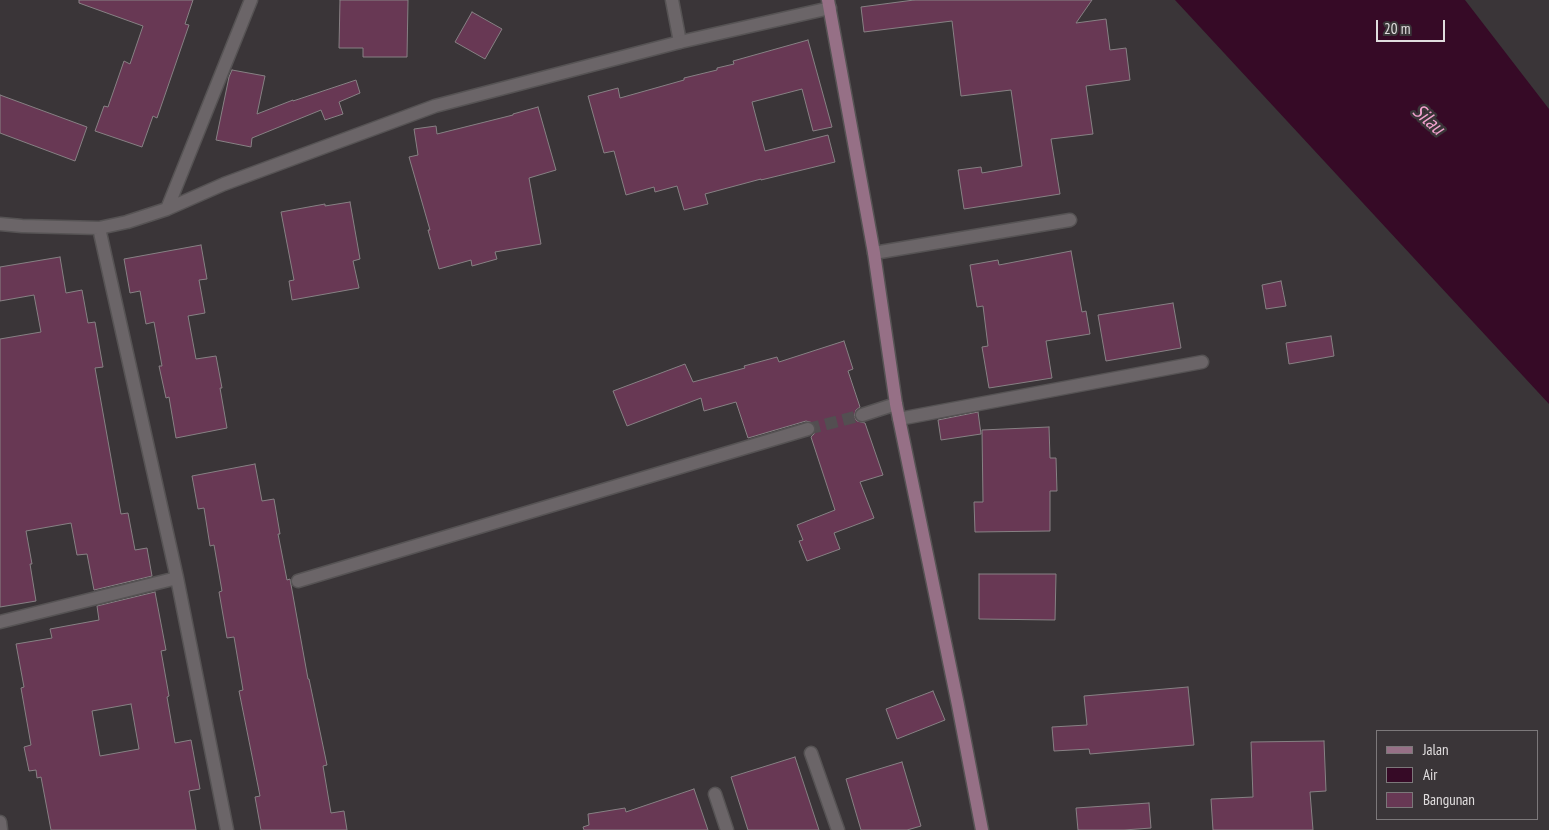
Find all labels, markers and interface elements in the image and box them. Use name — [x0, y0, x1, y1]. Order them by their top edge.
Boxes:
scale bar — [1379, 10, 1448, 42]
text: 20 m — [1384, 19, 1410, 38]
water label: Silau — [1407, 100, 1449, 140]
legend — [1376, 730, 1539, 820]
text: Jalan — [1423, 740, 1449, 759]
text: Air — [1423, 765, 1437, 784]
text: Bangunan — [1423, 790, 1475, 809]

